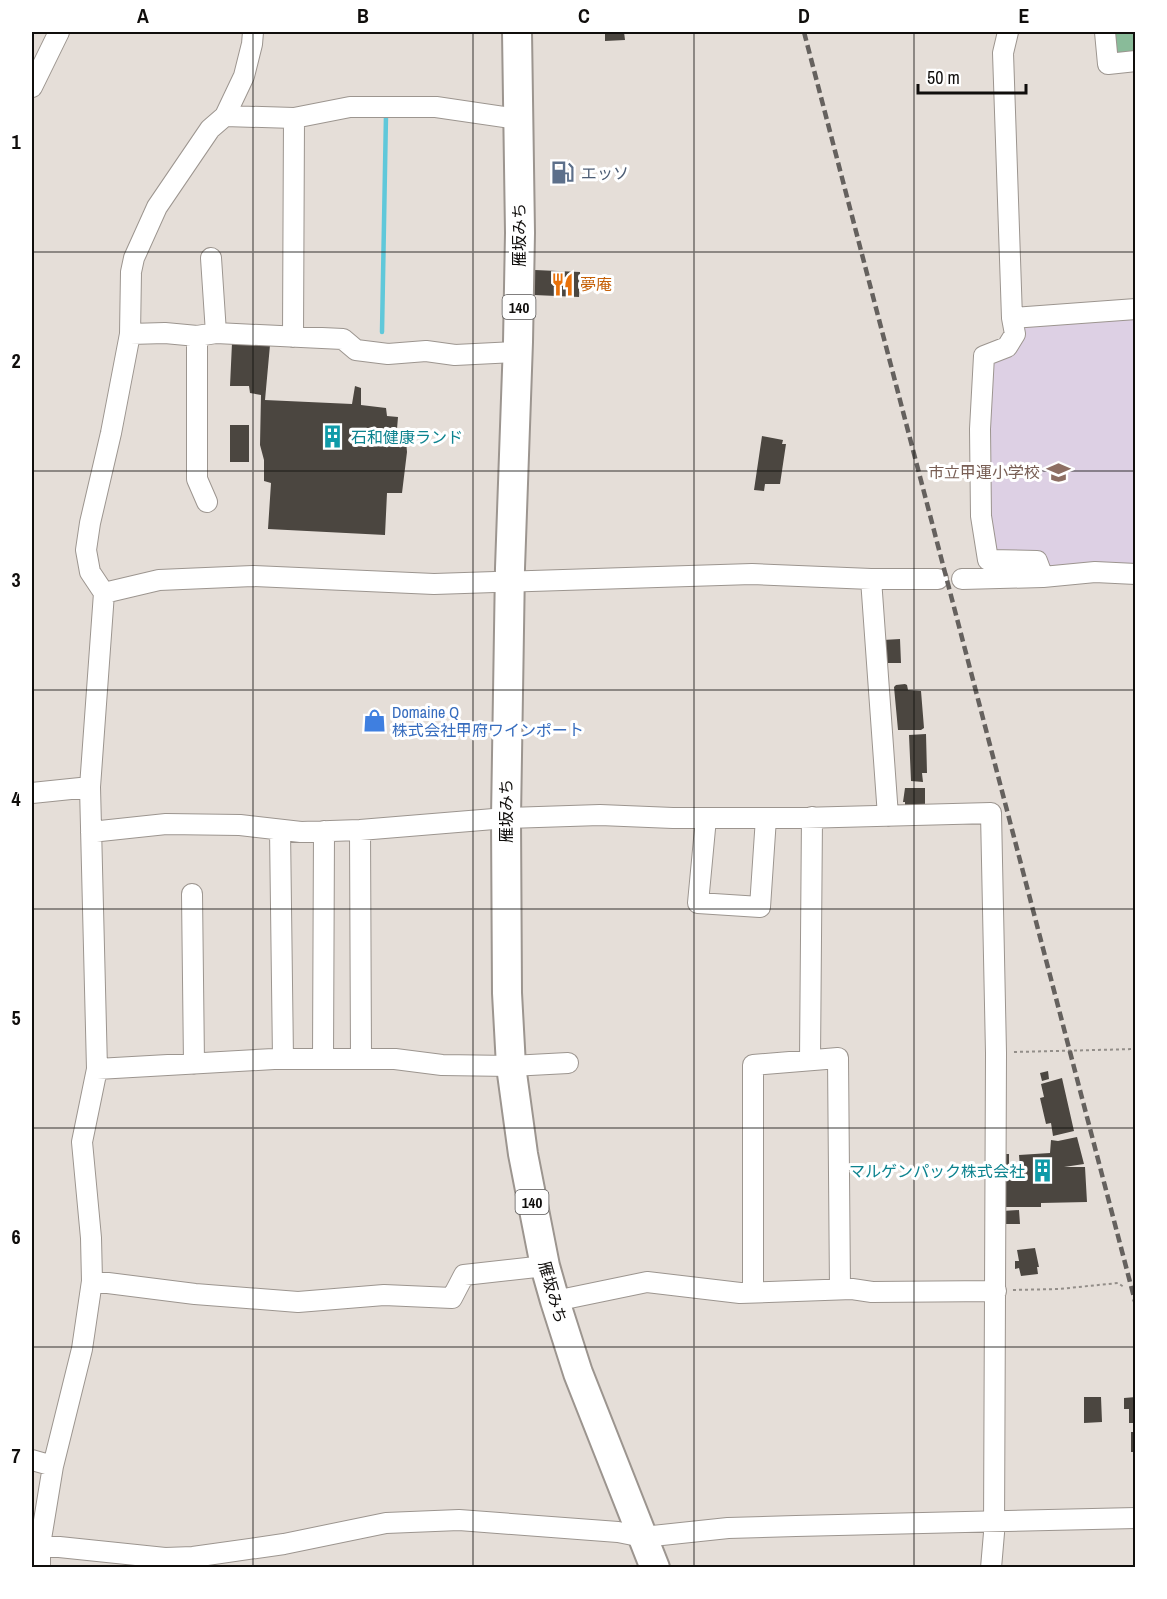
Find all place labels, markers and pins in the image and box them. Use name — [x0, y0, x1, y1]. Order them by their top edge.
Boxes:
fuel station icon: エッソ — [550, 160, 576, 186]
place label: エッソ — [581, 162, 629, 184]
restaurant icon: 夢庵 — [549, 271, 575, 297]
place label: 夢庵 — [580, 273, 612, 295]
building icon: 石和健康ランド — [320, 424, 346, 450]
place label: 石和健康ランド — [351, 426, 463, 448]
school or university icon: 市立甲運小学校 — [1045, 459, 1071, 485]
place label: 市立甲運小学校 — [928, 461, 1040, 483]
place label: Domaine Q 株式会社甲府ワインポート — [392, 701, 584, 741]
shop icon: Domaine Q 株式会社甲府ワインポート — [361, 708, 387, 734]
building icon: マルゲンパック株式会社 — [1030, 1158, 1056, 1184]
place label: マルゲンパック株式会社 — [849, 1160, 1025, 1182]

